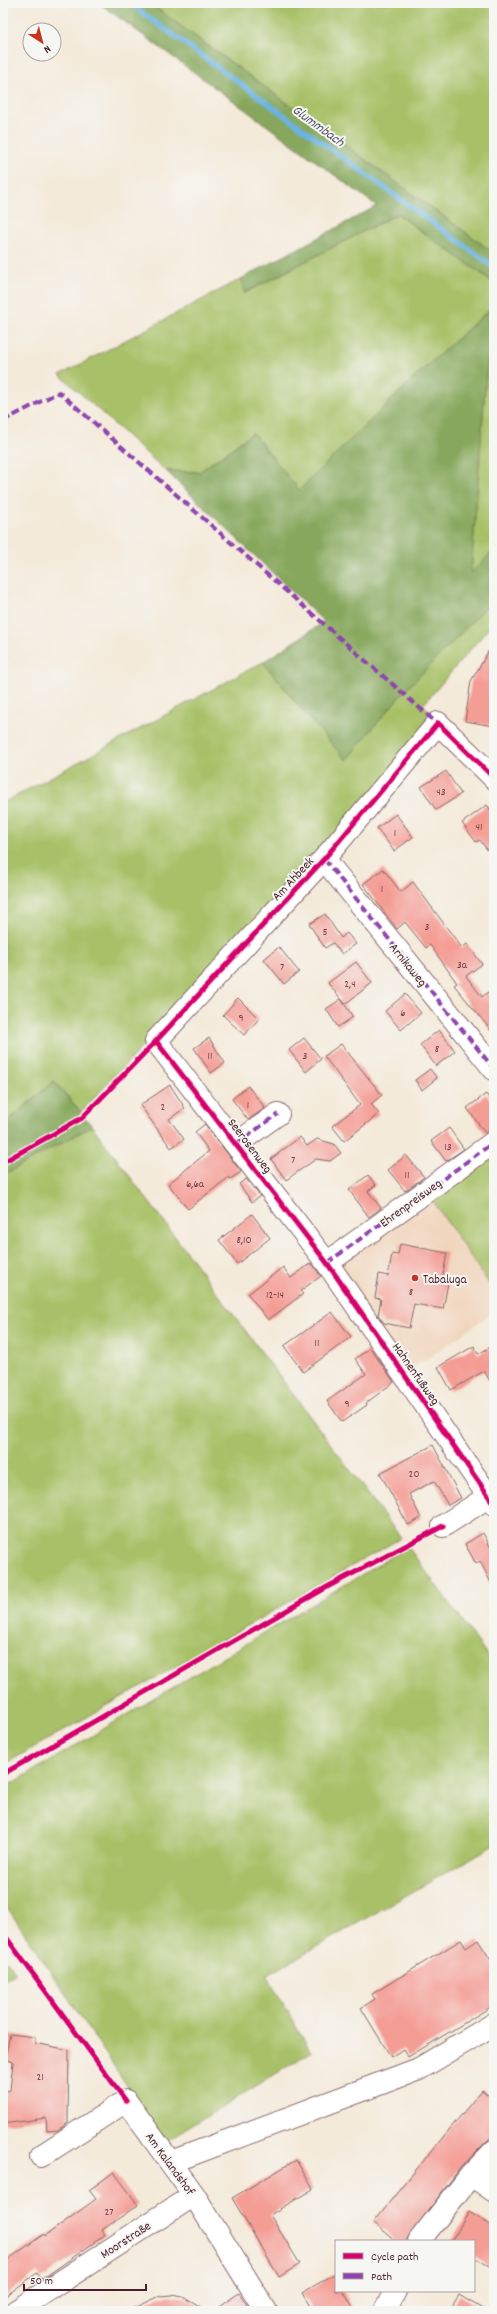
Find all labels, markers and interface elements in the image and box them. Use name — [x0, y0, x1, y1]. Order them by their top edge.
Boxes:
north arrow — [22, 22, 62, 62]
text: N — [39, 40, 54, 57]
water label: Glummbach — [288, 101, 349, 153]
house number: 43 — [436, 785, 446, 801]
house number: 41 — [476, 820, 482, 836]
house number: 1 — [394, 826, 396, 842]
street label: Am Ahbeek — [268, 853, 319, 906]
house number: 1 — [381, 882, 383, 898]
house number: 3 — [425, 920, 430, 936]
house number: 5 — [322, 925, 328, 941]
street label: Arnikaweg — [383, 940, 431, 992]
house number: 3a — [457, 958, 468, 974]
house number: 7 — [280, 960, 284, 976]
house number: 2,4 — [344, 977, 356, 993]
house number: 6 — [400, 1006, 406, 1022]
house number: 9 — [238, 1011, 244, 1027]
house number: 8 — [435, 1042, 439, 1058]
house number: 11 — [208, 1049, 212, 1065]
house number: 3 — [303, 1049, 308, 1065]
house number: 1 — [247, 1098, 249, 1114]
house number: 2 — [161, 1100, 166, 1116]
street label: Seerosenweg — [222, 1115, 276, 1178]
house number: 13 — [444, 1140, 452, 1156]
house number: 7 — [291, 1153, 295, 1169]
house number: 11 — [405, 1168, 409, 1184]
street label: Ehrenpreisweg — [377, 1175, 447, 1233]
house number: 6,6a — [186, 1177, 205, 1193]
house number: 8,10 — [237, 1233, 251, 1249]
place label: Tabaluga — [423, 1271, 467, 1290]
marker: Tabaluga — [410, 1273, 420, 1283]
house number: 8 — [409, 1285, 413, 1301]
house number: 12-14 — [266, 1288, 284, 1304]
house number: 11 — [315, 1336, 319, 1352]
street label: Hahnenfußweg — [386, 1339, 444, 1410]
house number: 9 — [344, 1397, 350, 1413]
house number: 20 — [409, 1467, 419, 1483]
house number: 21 — [36, 2070, 44, 2086]
street label: Am Kalandshof — [139, 2129, 199, 2200]
house number: 27 — [104, 2205, 114, 2221]
street label: Moorstraße — [97, 2217, 156, 2265]
legend — [335, 2240, 475, 2292]
text: Cycle path — [371, 2249, 419, 2266]
scale bar — [24, 2266, 146, 2292]
text: Path — [371, 2269, 392, 2286]
text: 50 m — [30, 2273, 53, 2290]

